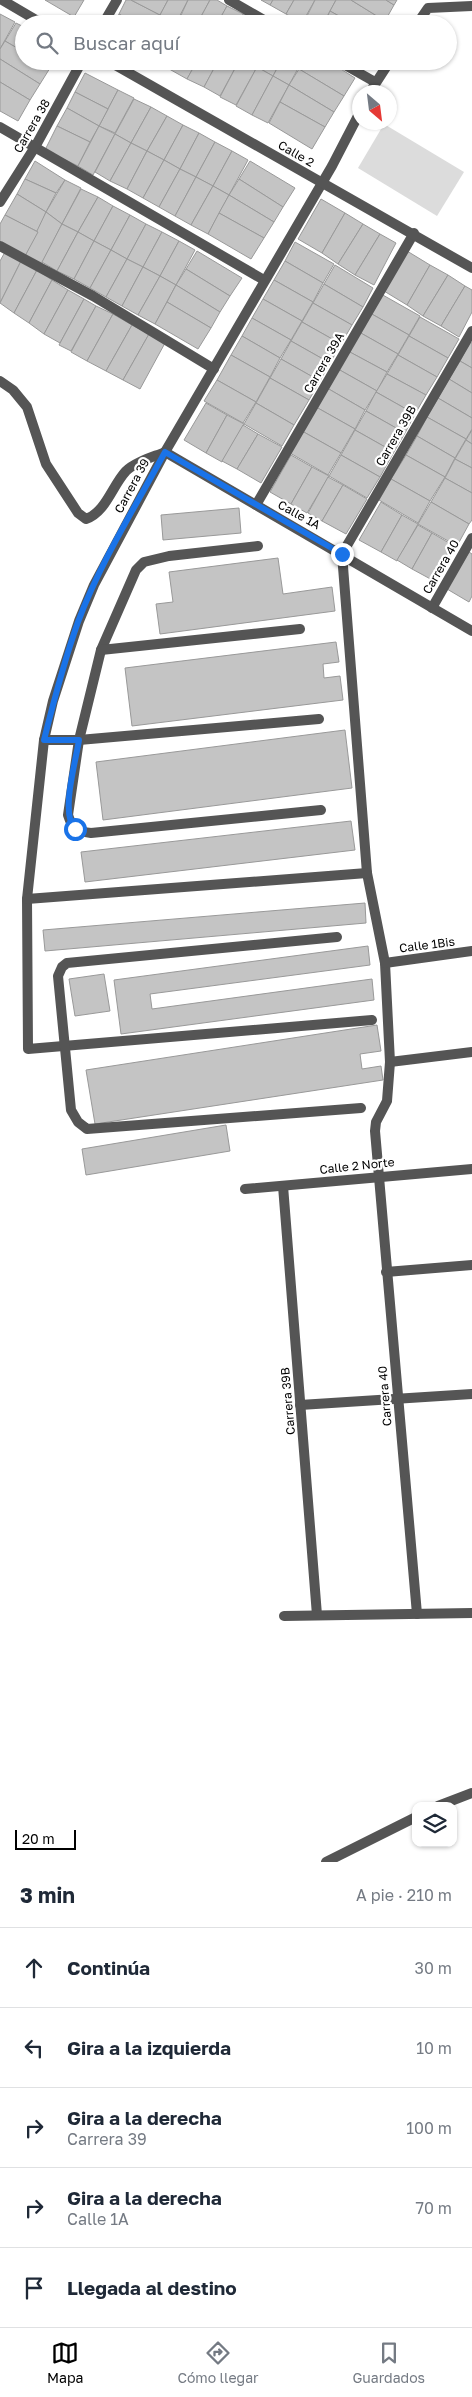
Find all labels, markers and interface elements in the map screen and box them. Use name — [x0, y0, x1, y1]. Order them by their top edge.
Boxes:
search box — [15, 15, 457, 70]
icon: search — [33, 29, 61, 57]
text: Buscar aquí — [73, 31, 180, 54]
north arrow — [352, 85, 397, 130]
street label: Carrera 38 — [10, 96, 53, 155]
street label: Calle 2 — [275, 137, 317, 170]
street label: Carrera 39A — [300, 330, 347, 396]
street label: Carrera 39B — [372, 403, 419, 469]
street label: Carrera 39 — [111, 456, 152, 516]
street label: Calle 1A — [275, 497, 323, 532]
street label: Carrera 40 — [419, 537, 462, 597]
route end — [331, 543, 354, 566]
route start — [64, 818, 87, 841]
street label: Calle 1Bis — [398, 934, 456, 955]
street label: Calle 2 Norte — [319, 1154, 395, 1177]
street label: Carrera 40 — [374, 1365, 395, 1427]
street label: Carrera 39B — [277, 1367, 298, 1435]
map controls — [412, 1802, 457, 1847]
button: layers — [412, 1802, 457, 1847]
scale bar — [15, 1827, 76, 1850]
text: 20 m — [22, 1830, 55, 1847]
text: 3 min — [20, 1882, 75, 1908]
text: A pie · 210 m — [356, 1885, 452, 1905]
icon: ahead — [20, 1954, 48, 1982]
text: Continúa — [67, 1956, 150, 1979]
text: 30 m — [415, 1958, 452, 1978]
icon: left — [20, 2034, 48, 2062]
text: Gira a la izquierda — [67, 2036, 231, 2059]
text: 10 m — [416, 2038, 452, 2058]
text: Gira a la derecha — [67, 2106, 222, 2129]
icon: right — [20, 2114, 48, 2142]
text: 100 m — [406, 2118, 452, 2138]
text: Carrera 39 — [67, 2129, 147, 2149]
text: Gira a la derecha — [67, 2186, 222, 2209]
icon: right — [20, 2194, 48, 2222]
text: 70 m — [415, 2198, 452, 2218]
text: Calle 1A — [67, 2209, 129, 2229]
icon: arrive — [20, 2274, 48, 2302]
text: Llegada al destino — [67, 2276, 237, 2299]
tab: Mapa — [47, 2339, 83, 2386]
tab: Cómo llegar — [177, 2339, 259, 2386]
tab: Guardados — [352, 2339, 425, 2386]

